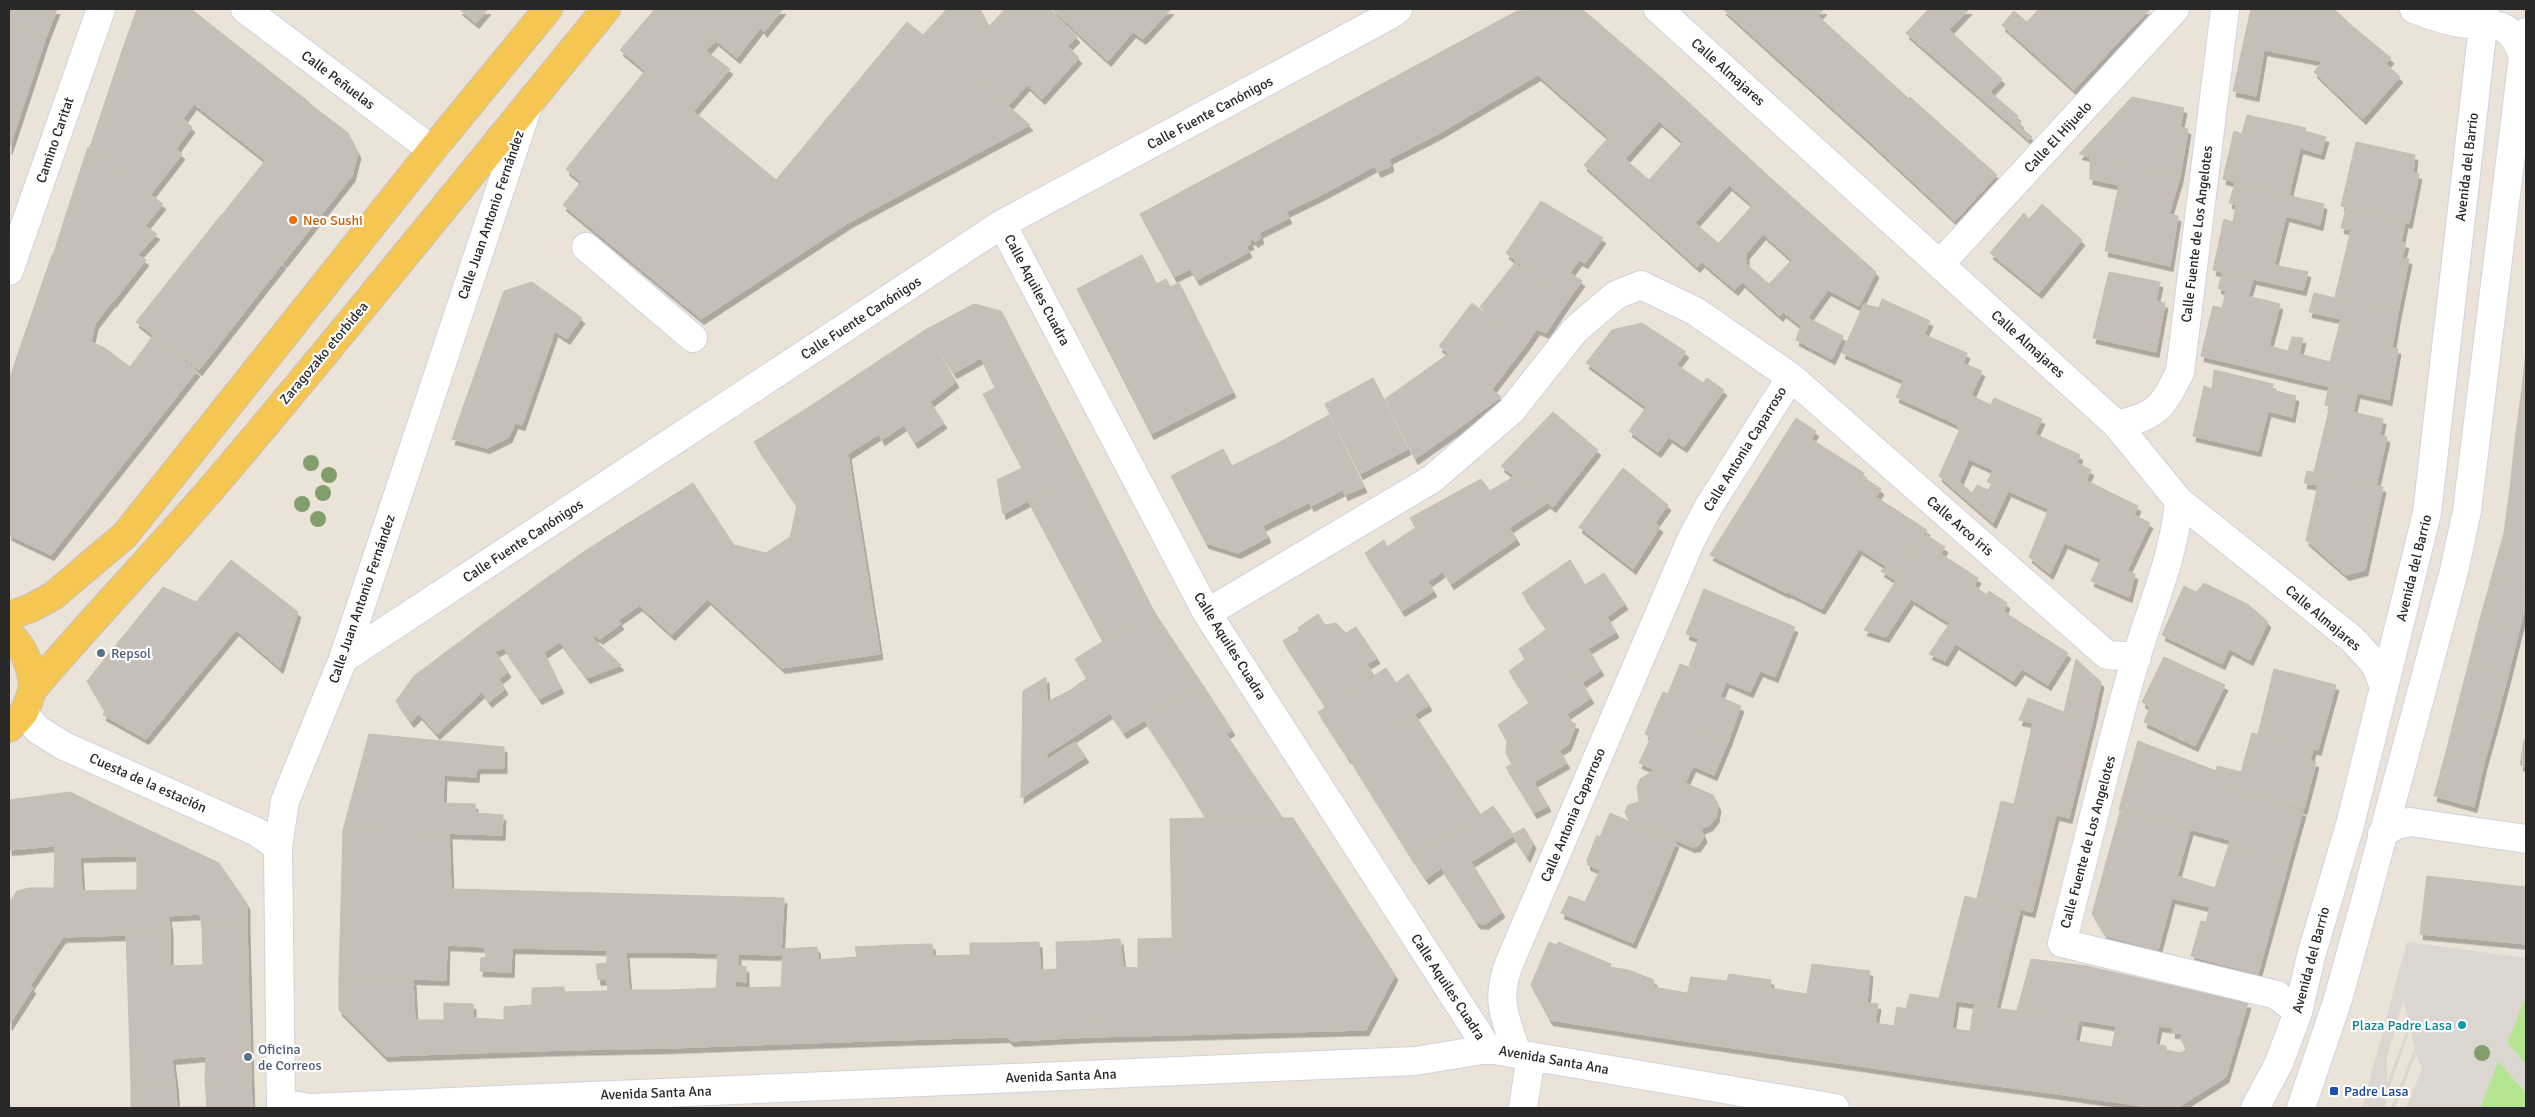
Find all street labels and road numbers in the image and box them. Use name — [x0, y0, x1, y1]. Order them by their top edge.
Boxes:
street label: Calle Almajares — [1688, 34, 1768, 110]
street label: Calle Peñuelas — [298, 47, 378, 113]
street label: Calle Fuente Canónigos — [1144, 73, 1276, 153]
street label: Camino Caritat — [32, 95, 78, 185]
street label: Calle El Hijuelo — [2021, 98, 2095, 176]
street label: Avenida del Barrio — [2452, 112, 2482, 222]
street label: Calle Juan Antonio Fernández — [454, 128, 528, 302]
street label: Calle Fuente de Los Angelotes — [2178, 145, 2216, 323]
street label: Calle Aquiles Cuadra — [1000, 231, 1074, 349]
street label: Calle Fuente Canónigos — [798, 273, 924, 363]
street label: Zaragozako etorbidea — [276, 298, 372, 408]
street label: Calle Almajares — [1988, 306, 2068, 382]
street label: Calle Antonia Caparroso — [1700, 383, 1790, 515]
street label: Calle Arco iris — [1923, 492, 1997, 560]
street label: Calle Fuente Canónigos — [460, 496, 586, 586]
street label: Calle Juan Antonio Fernández — [325, 512, 399, 686]
street label: Avenida del Barrio — [2393, 513, 2435, 623]
street label: Calle Almajares — [2282, 582, 2364, 654]
street label: Calle Aquiles Cuadra — [1190, 589, 1270, 703]
street label: Calle Antonia Caparroso — [1537, 745, 1609, 885]
street label: Cuesta de la estación — [87, 749, 209, 817]
street label: Calle Fuente de Los Angelotes — [2057, 754, 2119, 930]
street label: Avenida del Barrio — [2289, 905, 2333, 1015]
street label: Calle Aquiles Cuadra — [1407, 931, 1489, 1043]
street label: Avenida Santa Ana — [1498, 1042, 1610, 1078]
street label: Avenida Santa Ana — [1005, 1066, 1117, 1086]
street label: Avenida Santa Ana — [600, 1083, 712, 1103]

